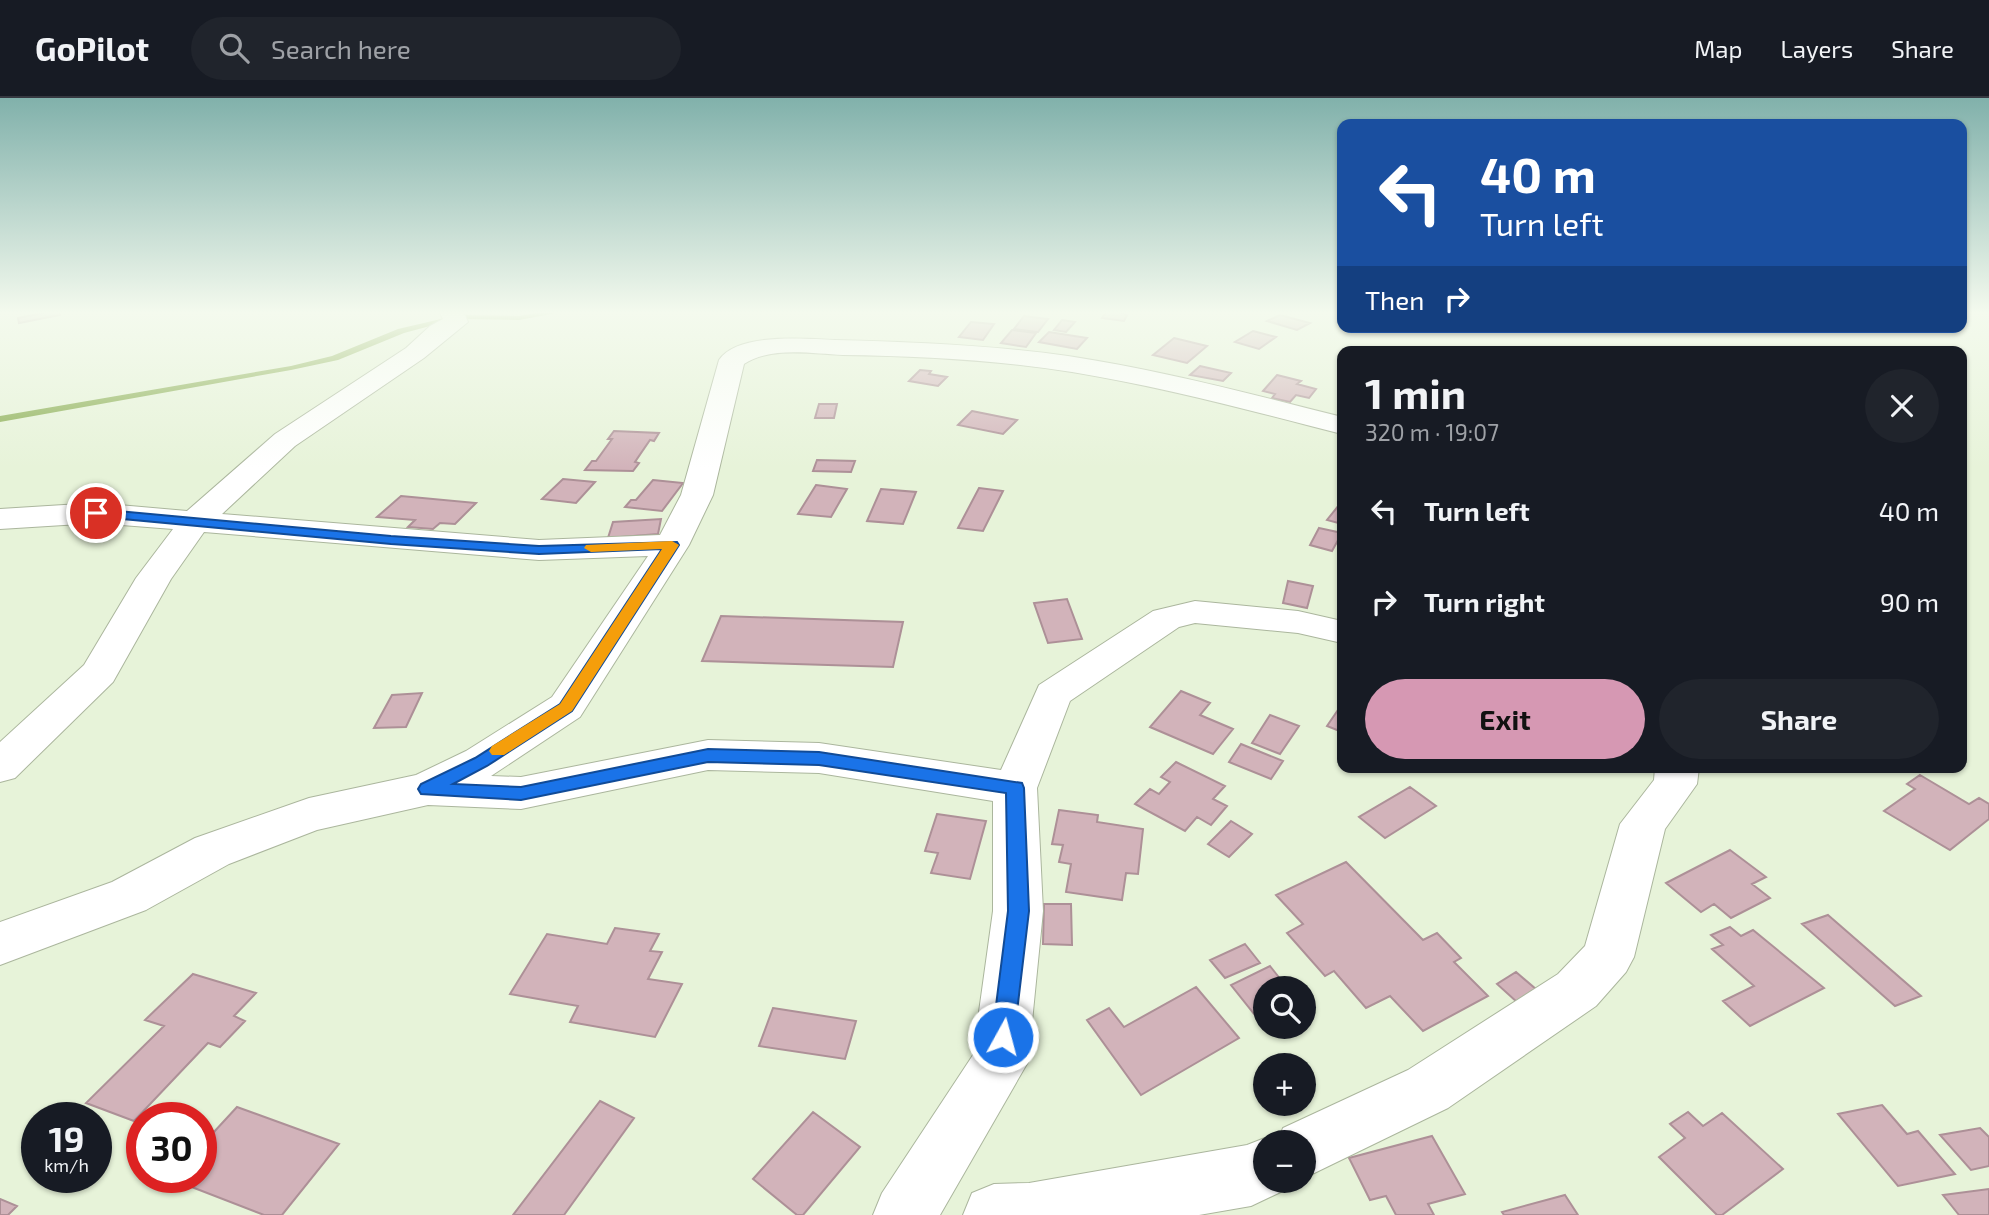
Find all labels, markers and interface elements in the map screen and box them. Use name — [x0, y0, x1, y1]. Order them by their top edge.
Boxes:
search box — [191, 17, 681, 80]
text: GoPilot — [35, 28, 149, 68]
icon: search — [215, 29, 253, 67]
text: Search here — [271, 33, 411, 64]
text: Map — [1694, 34, 1742, 63]
text: Layers — [1780, 34, 1853, 63]
text: Share — [1891, 34, 1954, 63]
text: 40 m — [1480, 144, 1596, 203]
icon: left — [1365, 147, 1456, 238]
text: Turn left — [1480, 204, 1604, 242]
icon: right — [1438, 280, 1476, 318]
text: Then — [1365, 284, 1424, 315]
text: 1 min — [1365, 367, 1466, 417]
button: close — [1865, 369, 1939, 443]
text: 320 m · 19:07 — [1365, 418, 1499, 446]
pin — [66, 483, 126, 543]
icon: left — [1365, 492, 1403, 530]
icon: arrive — [77, 494, 115, 532]
text: Turn left — [1424, 495, 1530, 526]
text: 40 m — [1879, 495, 1939, 526]
icon: right — [1365, 583, 1403, 621]
text: Turn right — [1424, 586, 1545, 617]
text: 90 m — [1880, 586, 1939, 617]
button: Exit — [1365, 679, 1645, 759]
button: Share — [1659, 679, 1939, 759]
map controls — [1253, 976, 1316, 1193]
button: search — [1253, 976, 1316, 1039]
position arrow — [966, 1000, 1040, 1074]
button: + — [1253, 1053, 1316, 1116]
speed limit sign: 30 — [126, 1102, 217, 1193]
text: 19 — [49, 1117, 84, 1159]
button: − — [1253, 1130, 1316, 1193]
text: km/h — [44, 1154, 89, 1176]

